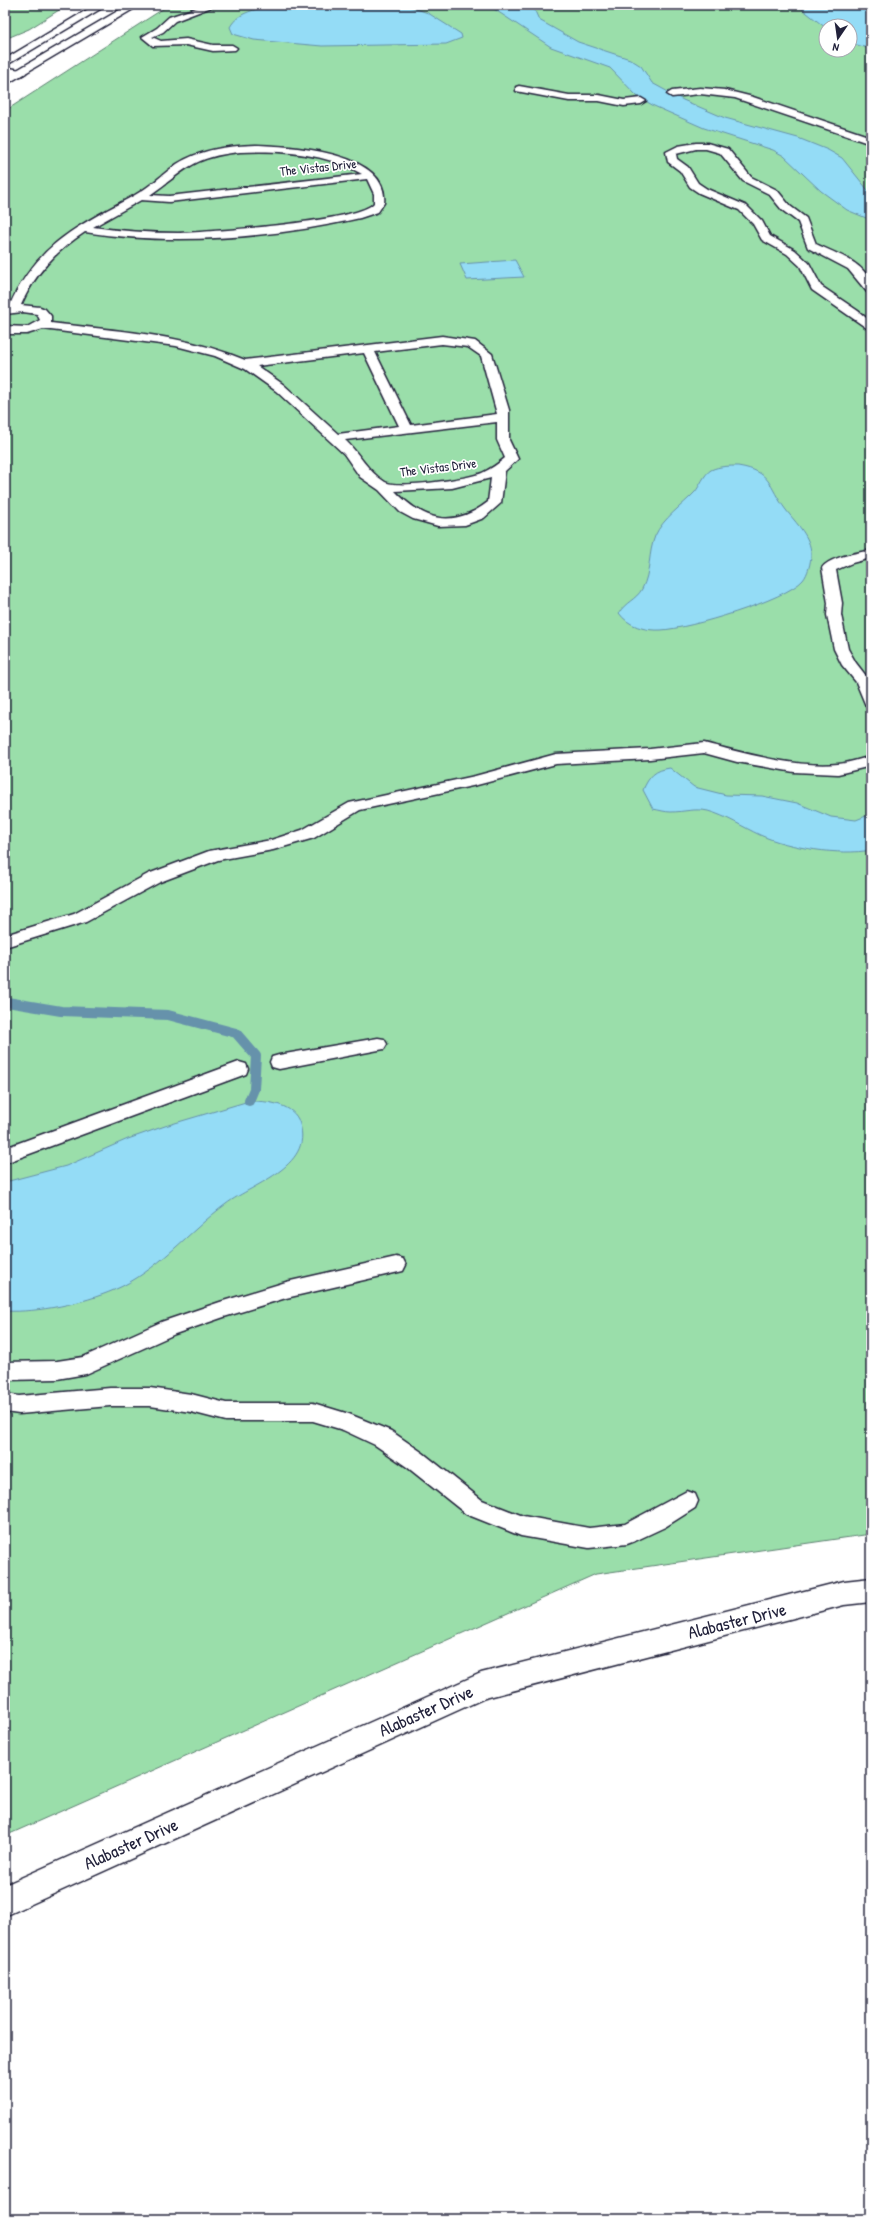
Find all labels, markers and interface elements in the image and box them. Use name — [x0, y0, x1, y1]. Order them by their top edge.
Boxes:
north arrow — [818, 18, 858, 58]
text: N — [831, 40, 840, 55]
street label: The Vistas Drive — [279, 154, 357, 180]
street label: The Vistas Drive — [399, 453, 477, 481]
street label: Alabaster Drive — [685, 1596, 789, 1645]
street label: Alabaster Drive — [375, 1679, 477, 1742]
street label: Alabaster Drive — [80, 1812, 182, 1875]

